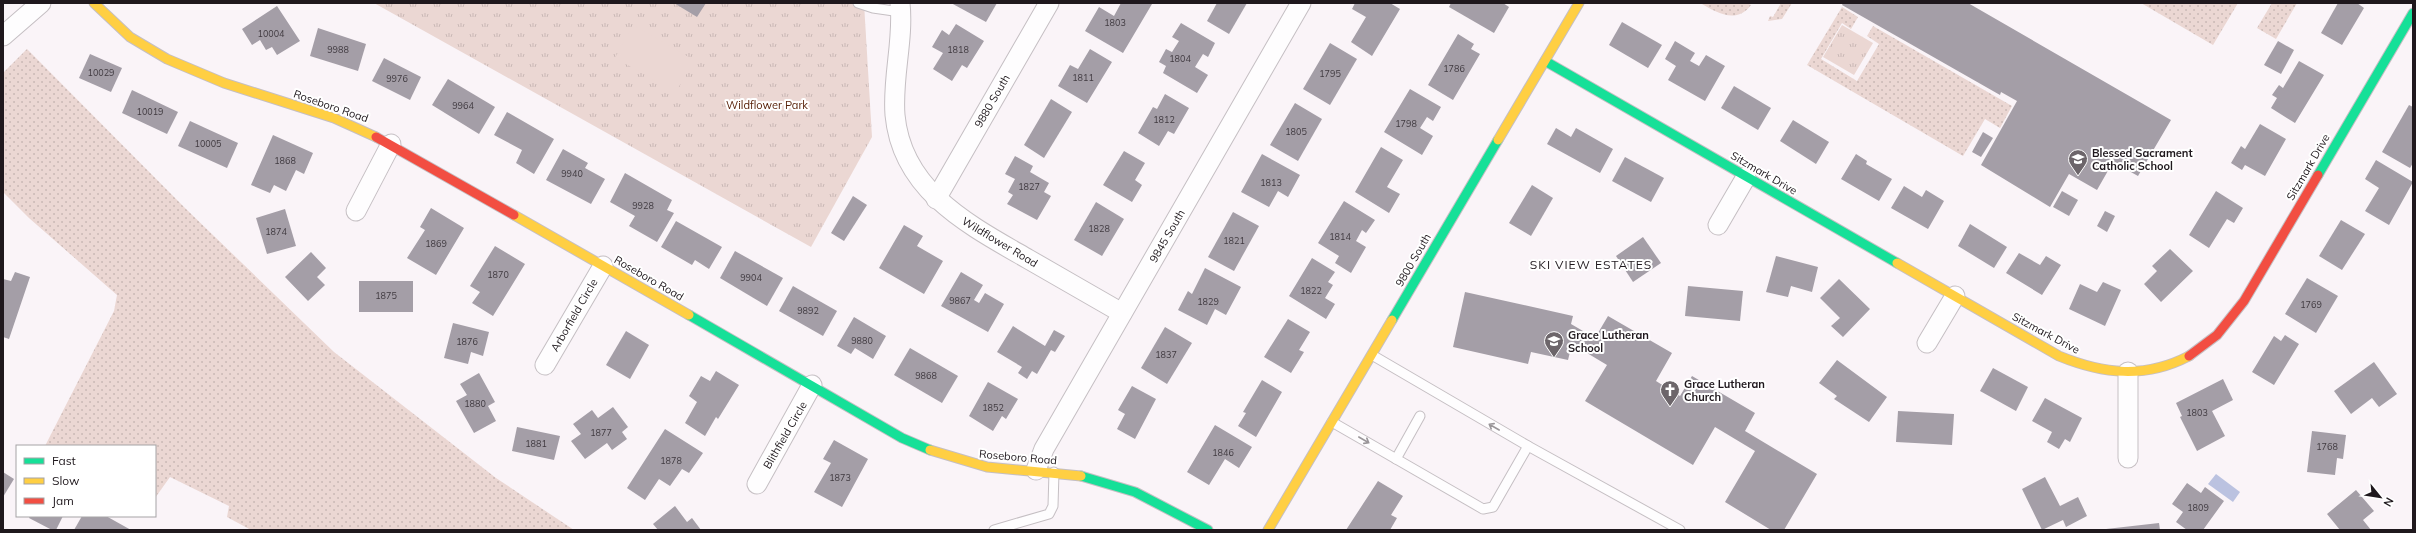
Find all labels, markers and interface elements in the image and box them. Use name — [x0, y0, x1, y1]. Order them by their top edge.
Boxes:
house number: 1803 — [1104, 17, 1126, 28]
house number: 10004 — [257, 28, 285, 39]
house number: 9988 — [327, 44, 349, 55]
house number: 1818 — [947, 44, 969, 55]
house number: 1804 — [1169, 53, 1191, 64]
house number: 1786 — [1443, 63, 1465, 74]
house number: 10029 — [87, 67, 115, 78]
house number: 1795 — [1319, 68, 1341, 79]
street label: 9880 South — [971, 72, 1013, 130]
house number: 1811 — [1072, 72, 1094, 83]
house number: 9976 — [386, 73, 408, 84]
street label: Roseboro Road — [292, 87, 370, 125]
park label: Wildflower Park — [726, 98, 808, 112]
house number: 9964 — [452, 100, 474, 111]
house number: 10019 — [136, 106, 164, 117]
house number: 1812 — [1153, 114, 1175, 125]
house number: 1798 — [1395, 118, 1417, 129]
house number: 1805 — [1285, 126, 1307, 137]
street label: Sitzmark Drive — [2283, 131, 2333, 203]
house number: 10005 — [194, 138, 222, 149]
place label: Blessed Sacrament Catholic School — [2092, 146, 2193, 173]
street label: Sitzmark Drive — [1728, 148, 1800, 198]
school or university icon: Blessed Sacrament Catholic School — [2067, 148, 2089, 176]
house number: 1868 — [274, 155, 296, 166]
house number: 9940 — [561, 168, 583, 179]
house number: 1813 — [1260, 177, 1282, 188]
house number: 1827 — [1018, 181, 1040, 192]
house number: 9928 — [632, 200, 654, 211]
street label: 9845 South — [1146, 207, 1188, 265]
street label: Wildflower Road — [960, 214, 1040, 270]
house number: 1828 — [1088, 223, 1110, 234]
house number: 1874 — [265, 226, 287, 237]
house number: 1814 — [1329, 231, 1351, 242]
street label: 9800 South — [1392, 231, 1434, 289]
house number: 1821 — [1223, 235, 1245, 246]
house number: 1869 — [425, 238, 447, 249]
street label: Roseboro Road — [612, 252, 686, 304]
district label: SKI VIEW ESTATES — [1530, 257, 1652, 272]
house number: 1870 — [487, 269, 509, 280]
house number: 9904 — [740, 272, 762, 283]
street label: Arborfield Circle — [548, 276, 601, 354]
house number: 1822 — [1300, 285, 1322, 296]
house number: 1875 — [375, 290, 397, 301]
house number: 9867 — [949, 295, 971, 306]
house number: 1829 — [1197, 296, 1219, 307]
house number: 1769 — [2300, 299, 2322, 310]
house number: 9892 — [797, 305, 819, 316]
street label: Sitzmark Drive — [2010, 309, 2082, 357]
place label: Grace Lutheran School — [1568, 328, 1649, 355]
school or university icon: Grace Lutheran School — [1543, 330, 1565, 358]
house number: 9880 — [851, 335, 873, 346]
house number: 1876 — [456, 336, 478, 347]
house number: 1837 — [1155, 349, 1177, 360]
house number: 9868 — [915, 370, 937, 381]
place label: Grace Lutheran Church — [1684, 377, 1765, 404]
church icon: Grace Lutheran Church — [1659, 379, 1681, 407]
house number: 1880 — [464, 398, 486, 409]
street label: Blithfield Circle — [760, 399, 810, 471]
house number: 1852 — [982, 402, 1004, 413]
house number: 1803 — [2186, 407, 2208, 418]
one-way arrow — [1488, 422, 1500, 430]
house number: 1877 — [590, 427, 612, 438]
one-way arrow — [1358, 437, 1370, 445]
house number: 1881 — [525, 438, 547, 449]
house number: 1768 — [2316, 441, 2338, 452]
legend — [16, 445, 156, 517]
street label: Roseboro Road — [978, 447, 1058, 467]
house number: 1846 — [1212, 447, 1234, 458]
text: Fast — [52, 453, 76, 468]
house number: 1878 — [660, 455, 682, 466]
house number: 1873 — [829, 472, 851, 483]
text: Slow — [52, 473, 80, 488]
north arrow — [2360, 477, 2400, 517]
text: Jam — [52, 493, 74, 508]
text: N — [2381, 495, 2397, 509]
house number: 1809 — [2187, 502, 2209, 513]

